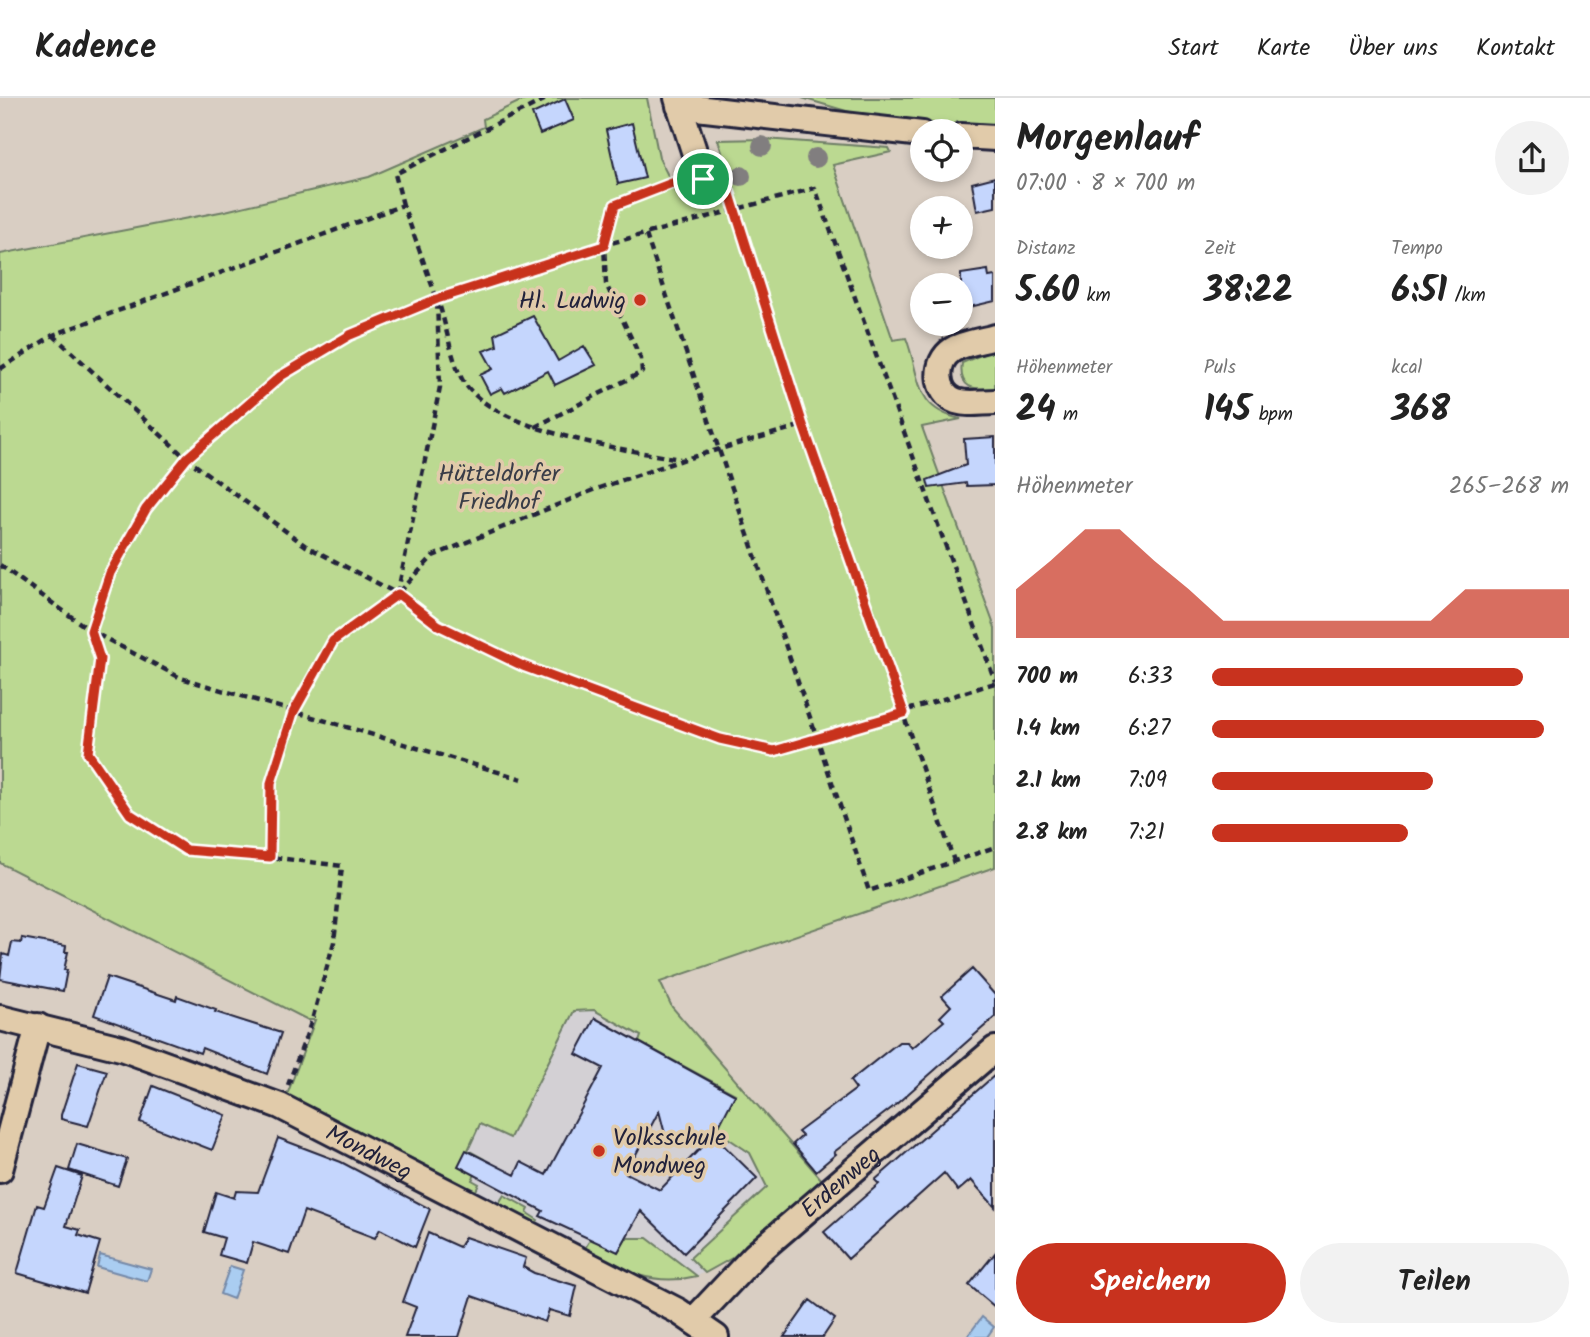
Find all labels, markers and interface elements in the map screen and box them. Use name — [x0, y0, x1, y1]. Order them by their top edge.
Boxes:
text: Kadence — [35, 22, 156, 75]
text: Start — [1168, 29, 1219, 68]
text: Karte — [1257, 29, 1310, 68]
text: Über uns — [1348, 29, 1438, 68]
text: Kontakt — [1476, 29, 1555, 68]
text: Morgenlauf — [1016, 110, 1198, 170]
map controls — [910, 119, 973, 336]
button: locate — [910, 119, 973, 182]
button: share — [1495, 121, 1569, 195]
pin — [673, 149, 733, 209]
icon: arrive — [684, 160, 722, 198]
text: 07:00 · 8 × 700 m — [1016, 166, 1195, 202]
button: + — [910, 196, 973, 259]
text: Distanz — [1016, 234, 1076, 264]
text: Zeit — [1204, 234, 1236, 264]
text: Tempo — [1391, 234, 1443, 264]
text: 5.60 — [1016, 264, 1079, 320]
text: 38:22 — [1204, 264, 1293, 320]
text: 6:51 — [1391, 264, 1447, 320]
button: − — [910, 273, 973, 336]
text: km — [1079, 281, 1111, 311]
text: /km — [1447, 281, 1486, 311]
place label: Hl. Ludwig — [519, 282, 626, 321]
marker: Hl. Ludwig — [632, 292, 648, 308]
text: Höhenmeter — [1016, 353, 1112, 383]
text: Puls — [1204, 353, 1236, 383]
text: kcal — [1391, 353, 1422, 383]
text: 24 — [1016, 383, 1055, 439]
text: 145 — [1204, 383, 1251, 439]
text: 368 — [1391, 383, 1450, 439]
text: m — [1055, 400, 1078, 430]
text: bpm — [1251, 400, 1293, 430]
park label: Hütteldorfer Friedhof — [438, 455, 562, 522]
text: Höhenmeter — [1016, 469, 1132, 505]
text: 265–268 m — [1449, 469, 1569, 505]
text: 700 m — [1016, 659, 1078, 695]
text: 6:33 — [1128, 659, 1173, 695]
text: 1.4 km — [1016, 711, 1080, 747]
text: 6:27 — [1128, 711, 1170, 747]
text: 2.1 km — [1016, 763, 1081, 799]
text: 7:09 — [1128, 763, 1167, 799]
text: 2.8 km — [1016, 815, 1087, 851]
text: 7:21 — [1128, 815, 1165, 851]
street label: Mondweg — [318, 1115, 419, 1192]
place label: Volksschule Mondweg — [613, 1119, 726, 1186]
street label: Erdenweg — [792, 1137, 890, 1229]
marker: Volksschule Mondweg — [591, 1143, 607, 1159]
button: Speichern — [1016, 1243, 1286, 1323]
button: Teilen — [1300, 1243, 1569, 1323]

